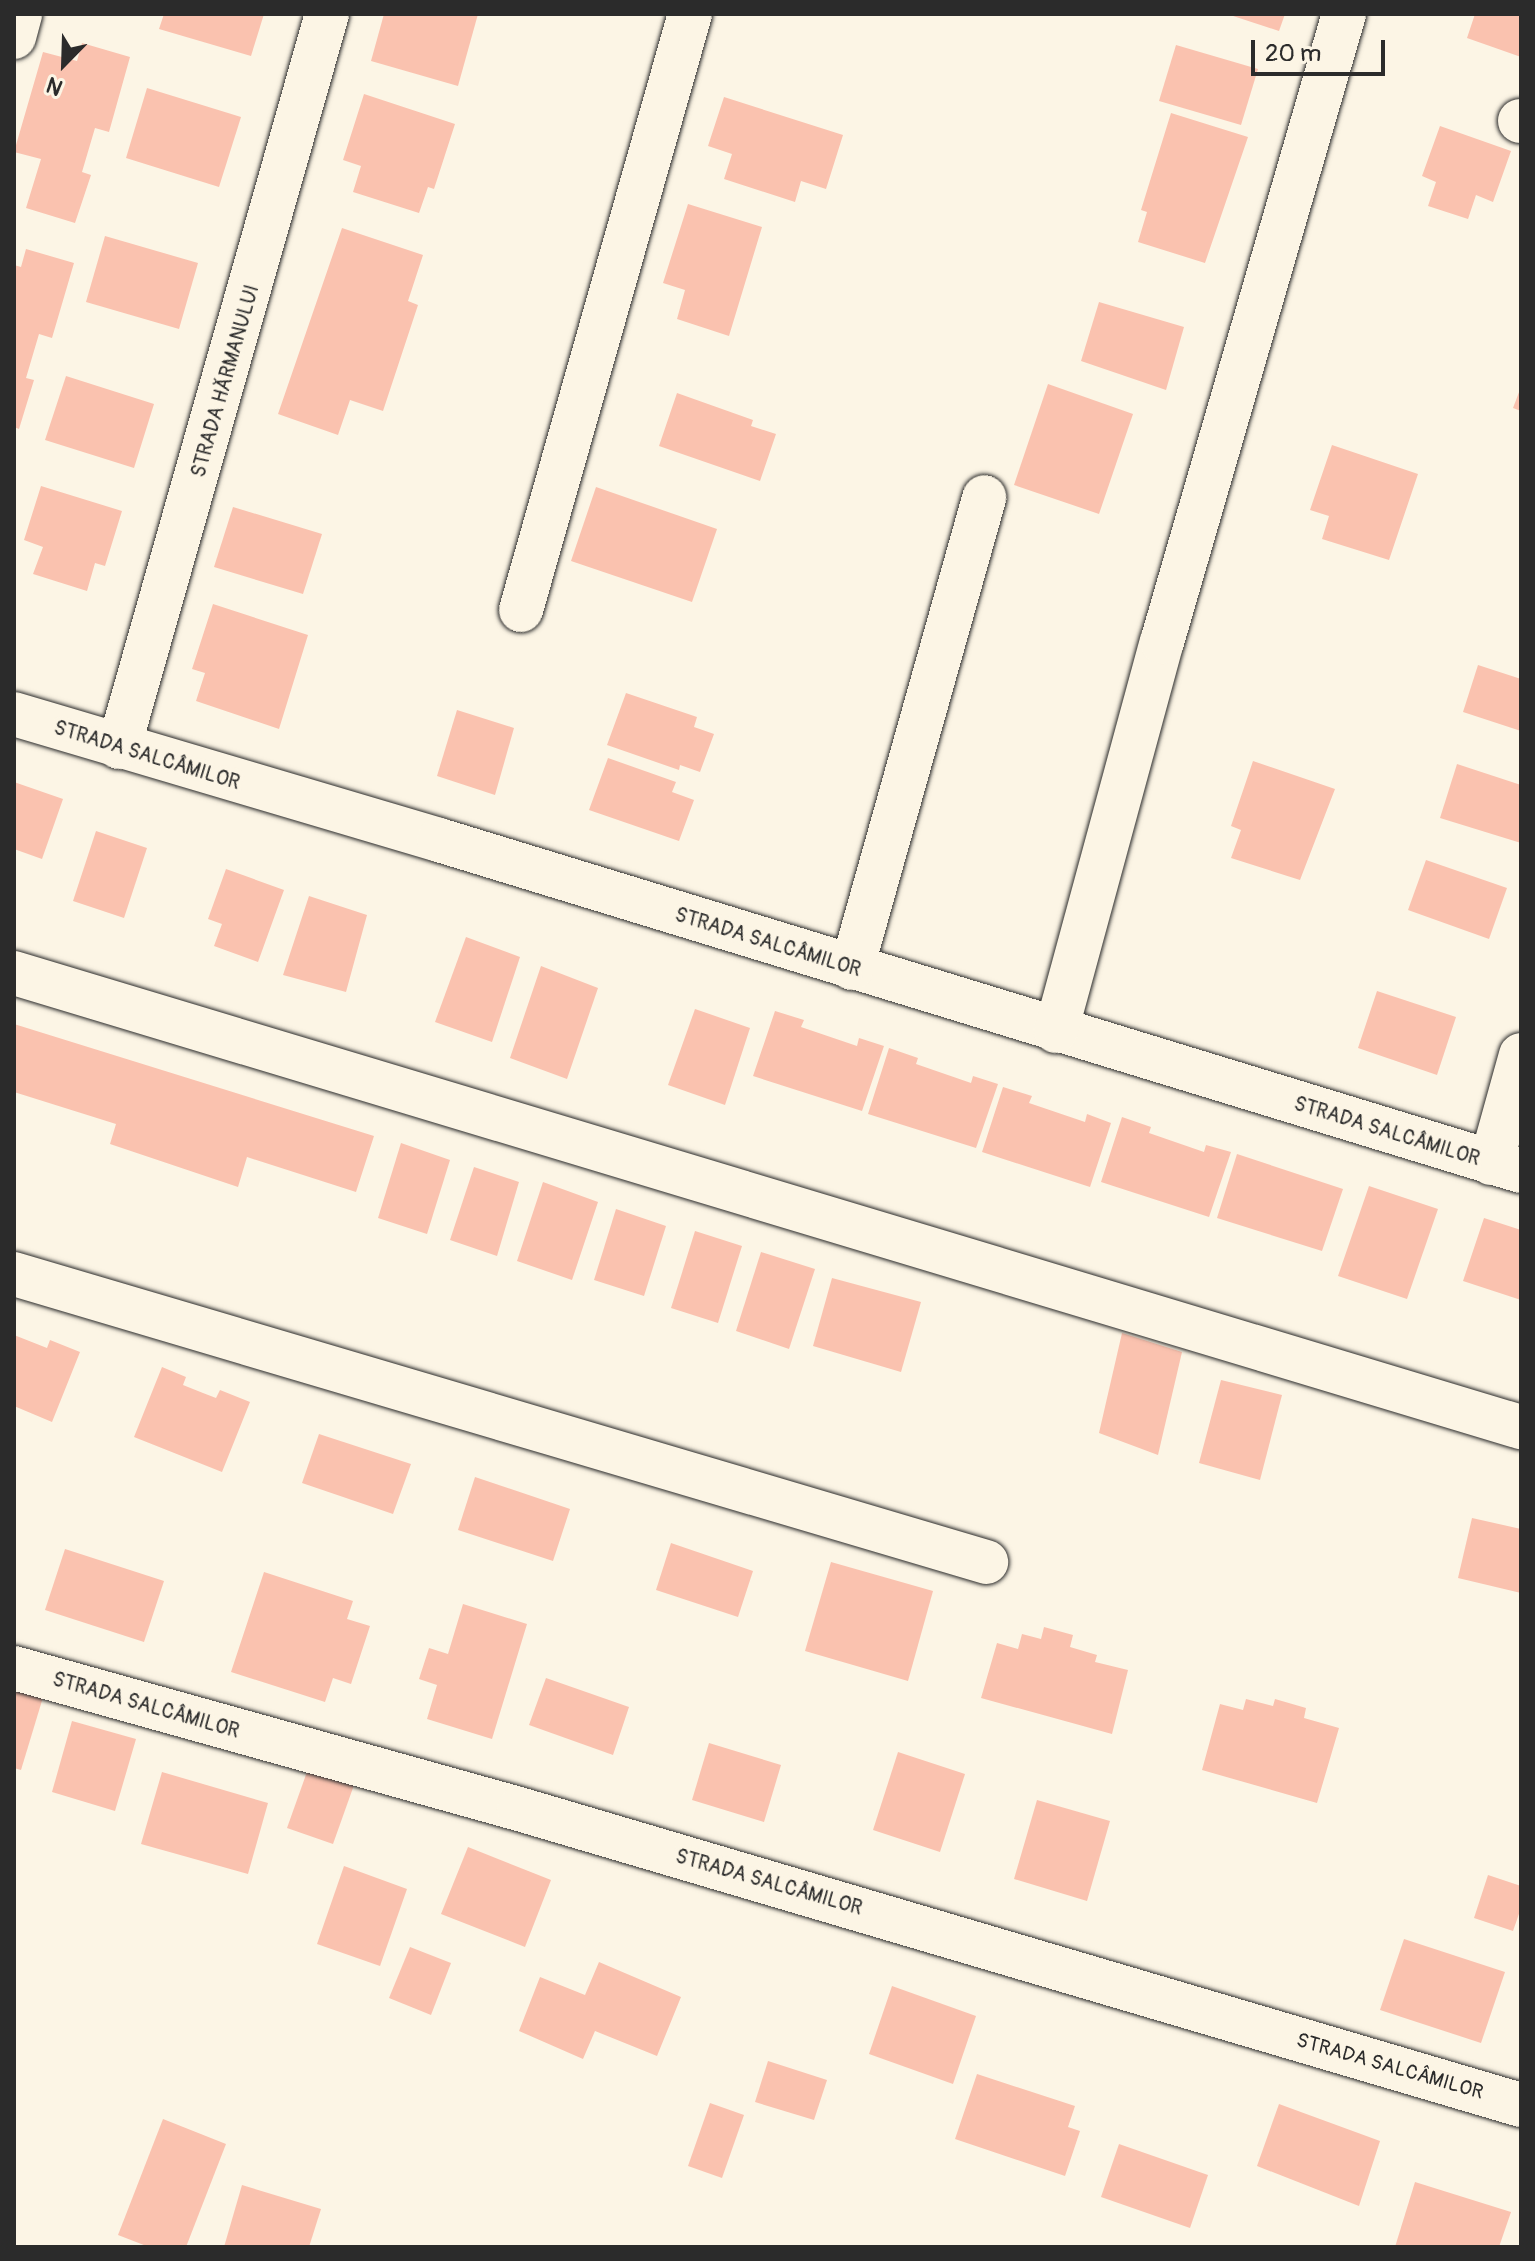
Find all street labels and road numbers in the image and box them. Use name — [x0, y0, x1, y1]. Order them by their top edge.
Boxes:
street label: STRADA HĂRMANULUI — [186, 282, 264, 480]
street label: STRADA SALCÂMILOR — [51, 715, 243, 795]
street label: STRADA SALCÂMILOR — [672, 902, 864, 982]
street label: STRADA SALCÂMILOR — [1291, 1091, 1483, 1171]
street label: STRADA SALCÂMILOR — [50, 1667, 242, 1743]
street label: STRADA SALCÂMILOR — [673, 1844, 865, 1920]
street label: STRADA SALCÂMILOR — [1294, 2028, 1486, 2104]

